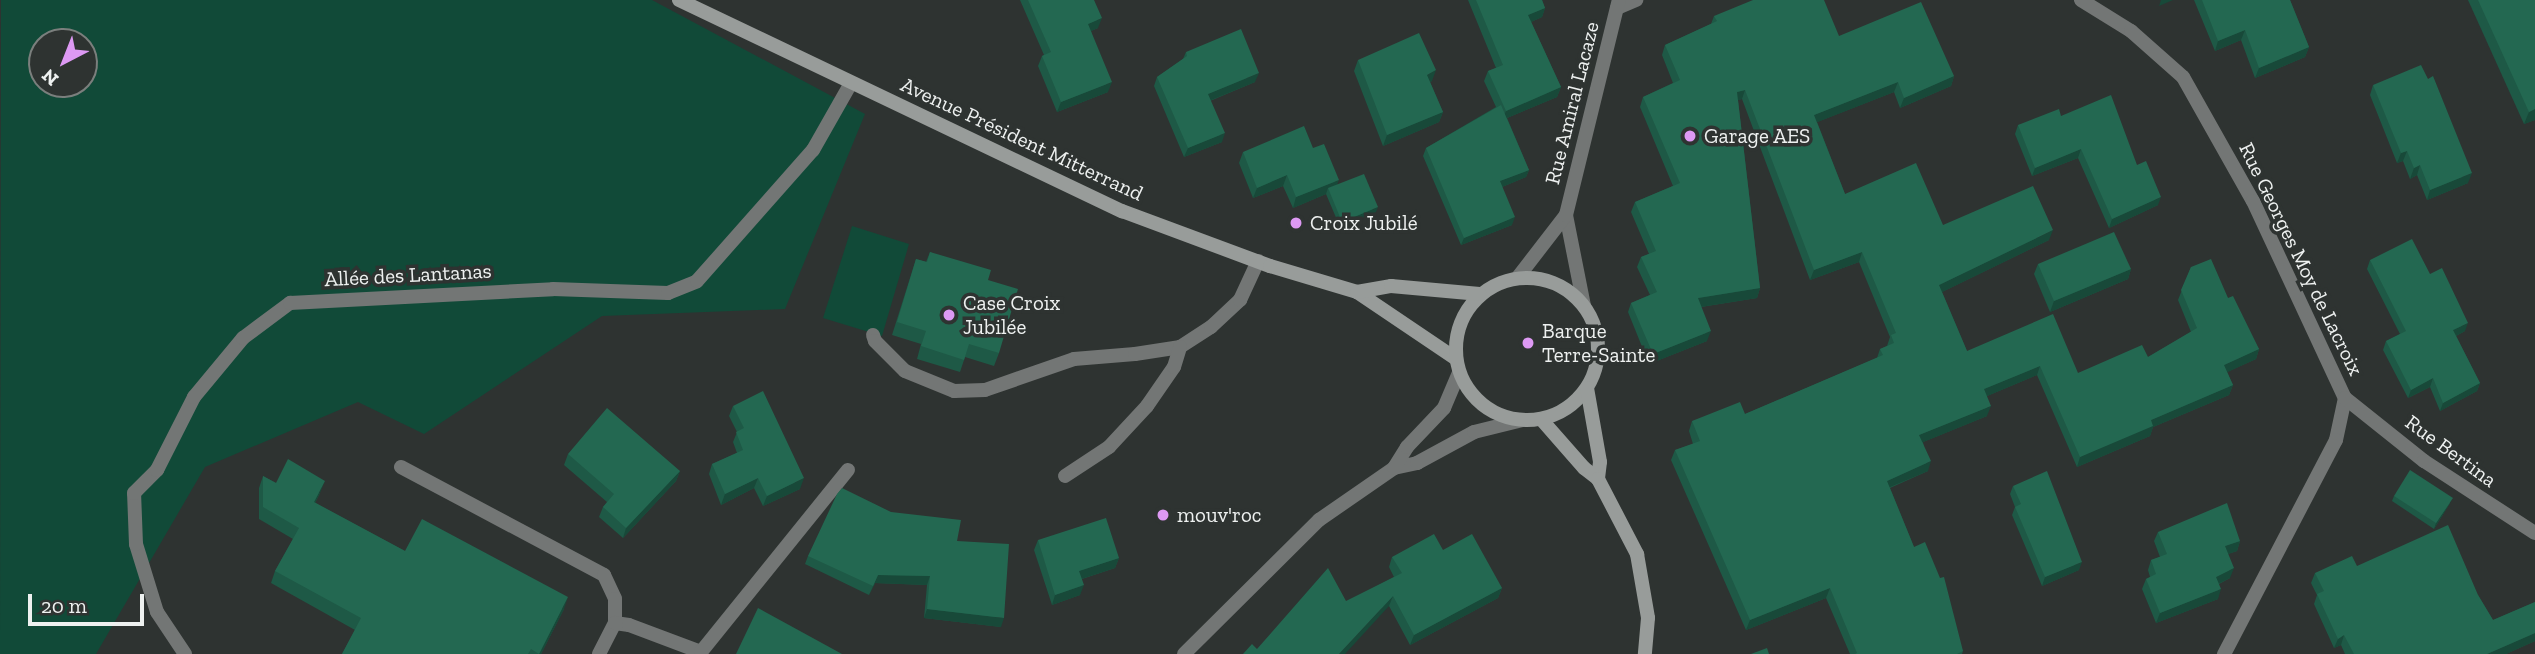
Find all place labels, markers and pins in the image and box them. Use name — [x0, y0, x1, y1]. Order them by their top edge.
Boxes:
place label: Garage AES — [1704, 123, 1811, 149]
marker: Garage AES — [1682, 128, 1698, 144]
place label: Croix Jubilé — [1310, 210, 1418, 236]
marker: Croix Jubilé — [1288, 215, 1304, 231]
place label: Case Croix Jubilée — [963, 290, 1060, 340]
marker: Case Croix Jubilée — [941, 307, 957, 323]
place label: Barque Terre-Sainte — [1542, 318, 1655, 368]
marker: Barque Terre-Sainte — [1520, 335, 1536, 351]
place label: mouv'roc — [1177, 502, 1261, 528]
marker: mouv'roc — [1155, 507, 1171, 523]

